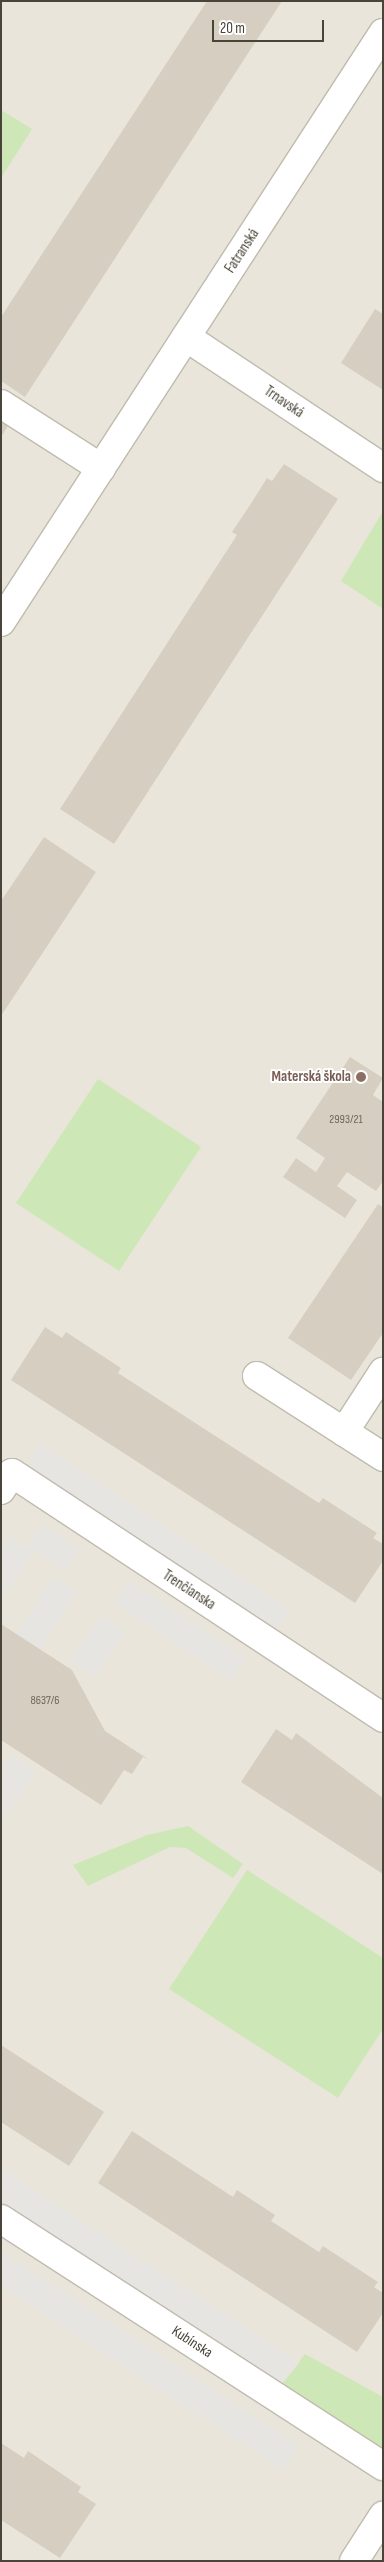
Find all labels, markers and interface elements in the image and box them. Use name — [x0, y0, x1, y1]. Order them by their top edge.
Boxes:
scale bar — [214, 10, 326, 42]
text: 20 m — [220, 19, 245, 38]
street label: Fatranská — [221, 226, 263, 276]
street label: Trnavská — [261, 382, 307, 422]
place label: Materská škola — [272, 1068, 351, 1086]
marker: Materská škola — [355, 1071, 367, 1083]
house number: 2993/21 — [329, 1113, 363, 1127]
street label: Trenčianska — [159, 1566, 219, 1614]
house number: 8637/6 — [30, 1694, 60, 1708]
street label: Kubínska — [168, 2322, 216, 2362]

